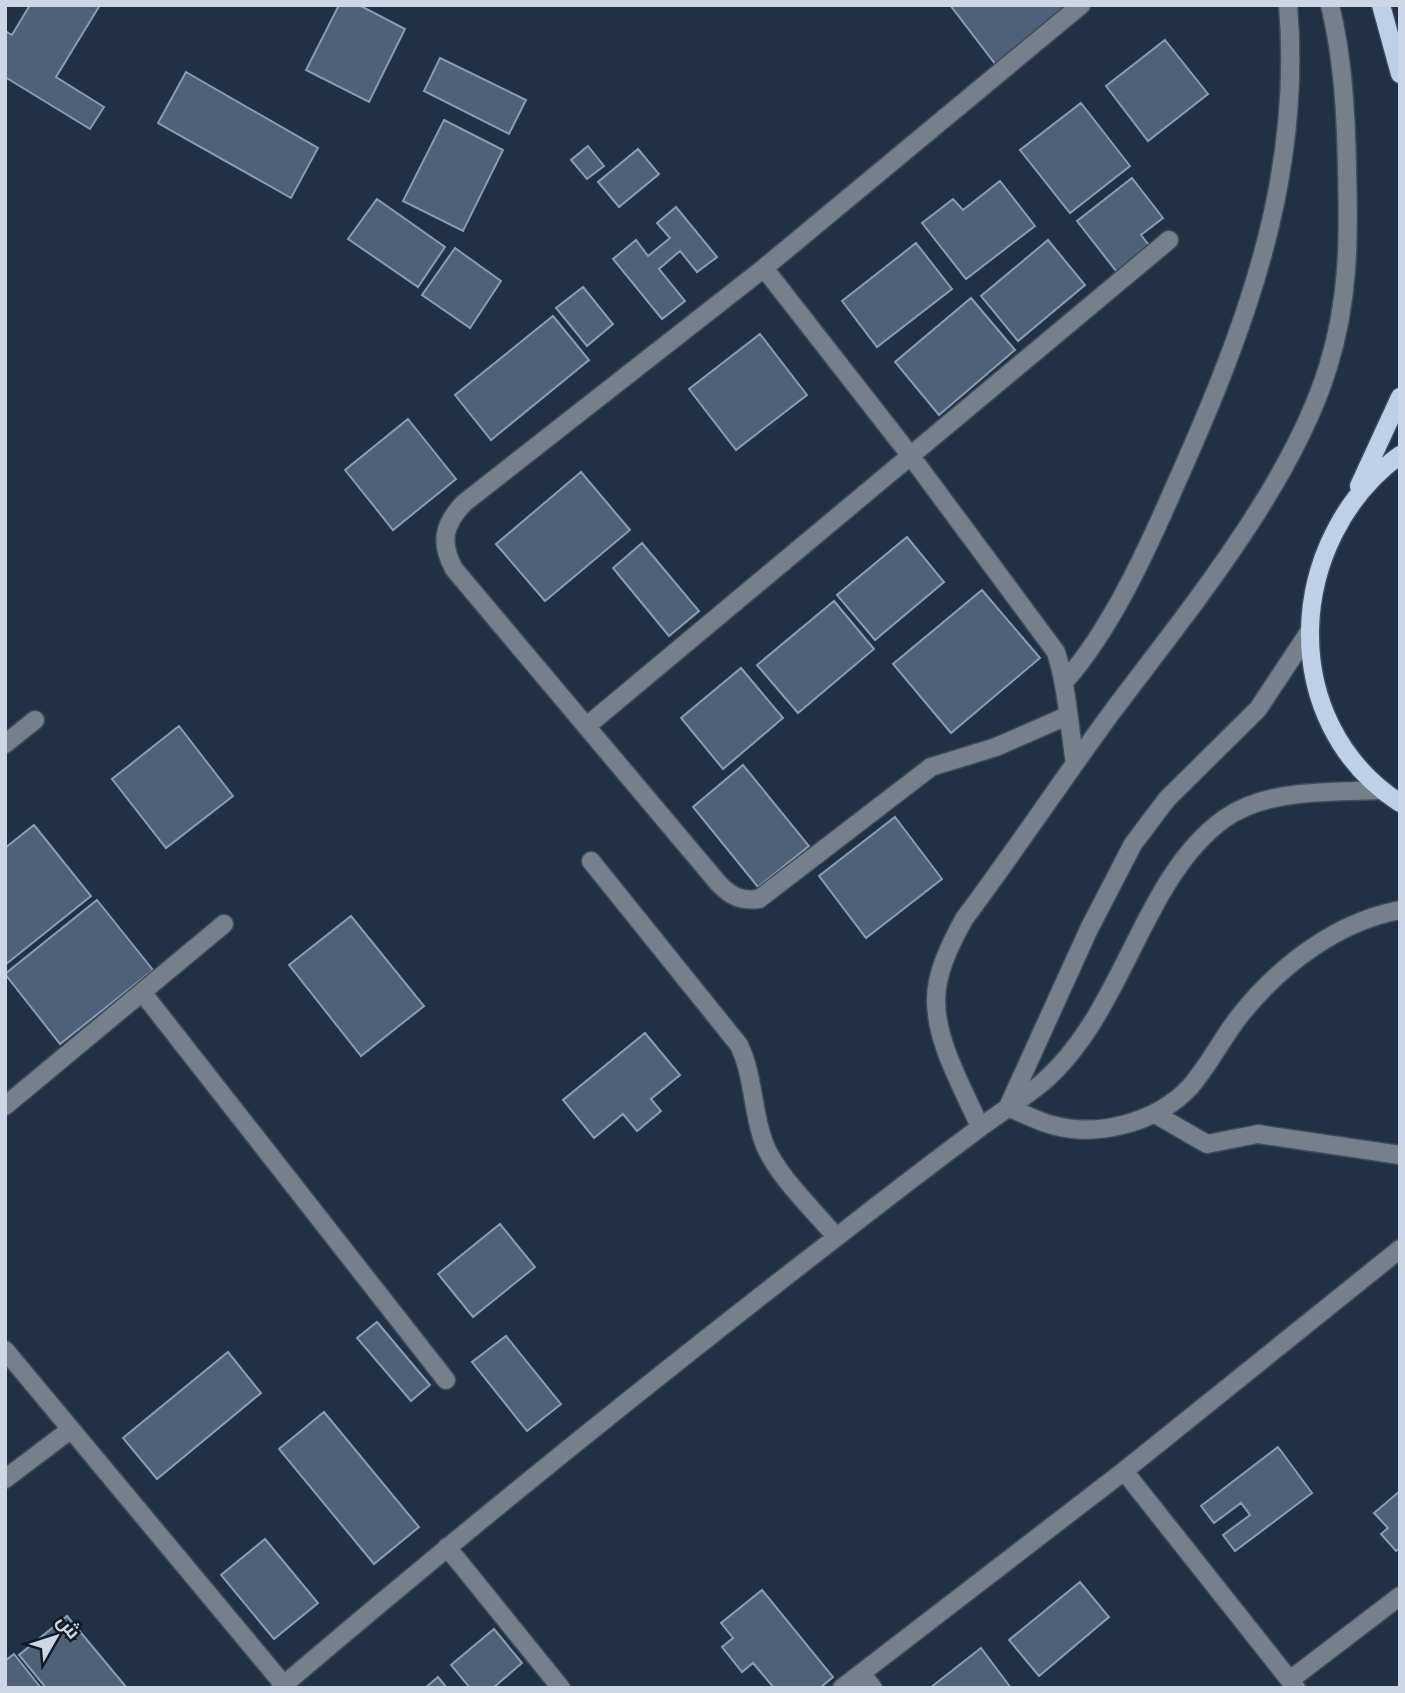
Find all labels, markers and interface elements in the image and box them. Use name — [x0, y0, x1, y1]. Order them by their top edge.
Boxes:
north arrow — [21, 1602, 91, 1672]
text: ش — [51, 1607, 89, 1645]

